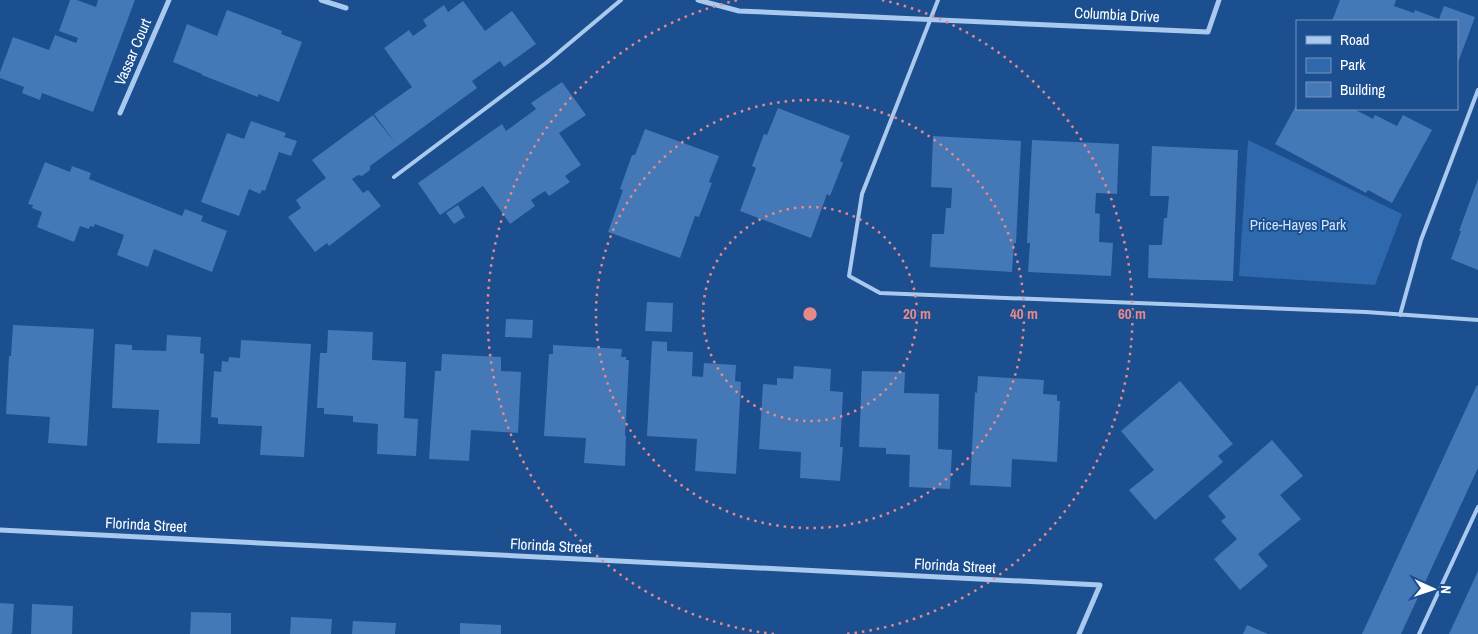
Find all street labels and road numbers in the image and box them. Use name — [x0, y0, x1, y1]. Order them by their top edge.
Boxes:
street label: Columbia Drive — [1074, 2, 1160, 27]
street label: Vassar Court — [109, 15, 156, 89]
street label: Florinda Street — [105, 512, 188, 537]
street label: Florinda Street — [510, 533, 593, 558]
street label: Florinda Street — [914, 553, 997, 578]

